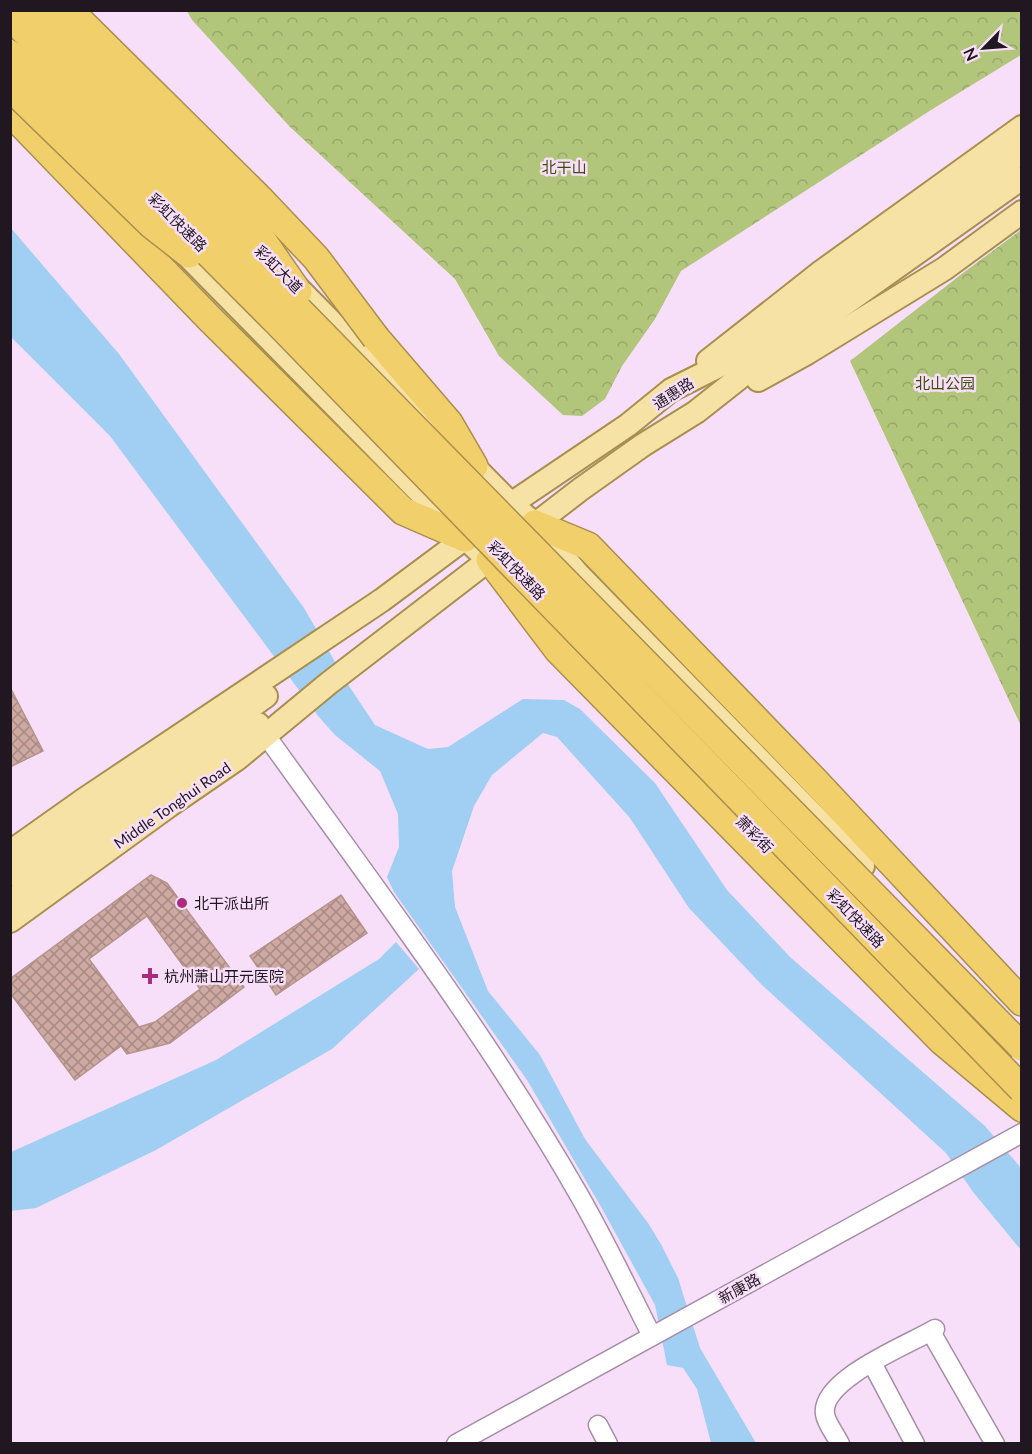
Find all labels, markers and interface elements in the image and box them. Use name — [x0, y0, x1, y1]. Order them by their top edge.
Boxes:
north arrow — [954, 18, 1014, 78]
text: N — [959, 45, 981, 64]
park label: 北干山 — [541, 158, 587, 176]
street label: 彩虹快速路 — [145, 189, 211, 255]
street label: 彩虹大道 — [251, 241, 307, 297]
street label: 通惠路 — [649, 373, 697, 413]
park label: 北山公园 — [915, 374, 975, 392]
street label: 彩虹快速路 — [484, 537, 550, 603]
street label: Middle Tonghui Road — [110, 758, 234, 852]
street label: 萧彩街 — [733, 812, 777, 856]
street label: 彩虹快速路 — [823, 885, 889, 951]
place label: 北干派出所 — [194, 894, 269, 912]
marker: 北干派出所 — [175, 896, 189, 910]
marker: 杭州萧山开元医院 — [141, 967, 159, 985]
place label: 杭州萧山开元医院 — [164, 967, 284, 985]
street label: 新康路 — [715, 1269, 763, 1307]

